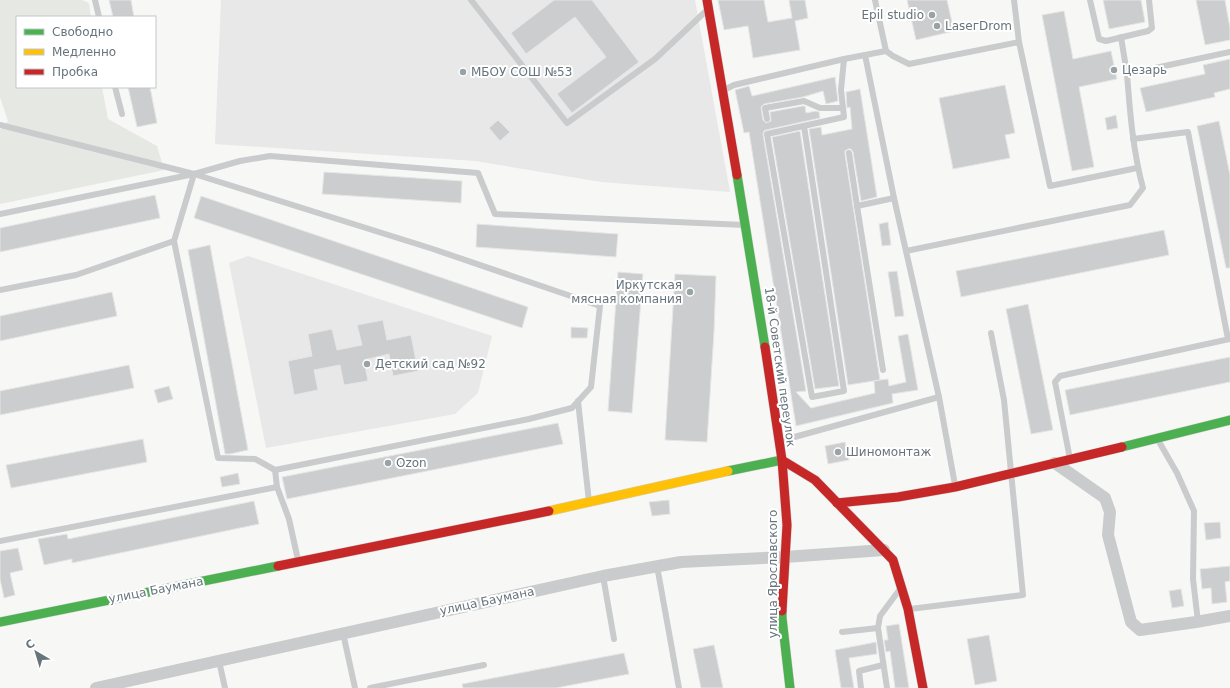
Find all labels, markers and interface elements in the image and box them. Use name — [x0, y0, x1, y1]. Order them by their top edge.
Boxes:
place label: Epil studio — [861, 8, 924, 22]
marker: Epil studio — [927, 10, 937, 20]
legend — [16, 16, 156, 88]
place label: LaseгDrom — [945, 19, 1012, 33]
marker: LaseгDrom — [932, 21, 942, 31]
text: Свободно — [52, 25, 113, 39]
text: Медленно — [52, 45, 116, 59]
place label: Цезарь — [1122, 63, 1167, 77]
text: Пробка — [52, 65, 98, 79]
place label: МБОУ СОШ №53 — [471, 65, 572, 79]
marker: Цезарь — [1109, 65, 1119, 75]
marker: МБОУ СОШ №53 — [458, 67, 468, 77]
place label: Иркутская мясная компания — [571, 278, 682, 306]
street label: 18-й Советский переулок — [762, 286, 798, 448]
marker: Иркутская мясная компания — [685, 287, 695, 297]
place label: Детский сад №92 — [375, 357, 486, 371]
marker: Детский сад №92 — [362, 359, 372, 369]
place label: Шиномонтаж — [846, 445, 931, 459]
marker: Шиномонтаж — [833, 447, 843, 457]
place label: Ozon — [396, 456, 427, 470]
marker: Ozon — [383, 458, 393, 468]
street label: улица Ярославского — [766, 510, 780, 638]
street label: улица Баумана — [107, 574, 205, 606]
street label: улица Баумана — [438, 584, 536, 618]
north arrow — [16, 632, 56, 672]
text: С — [23, 637, 37, 652]

